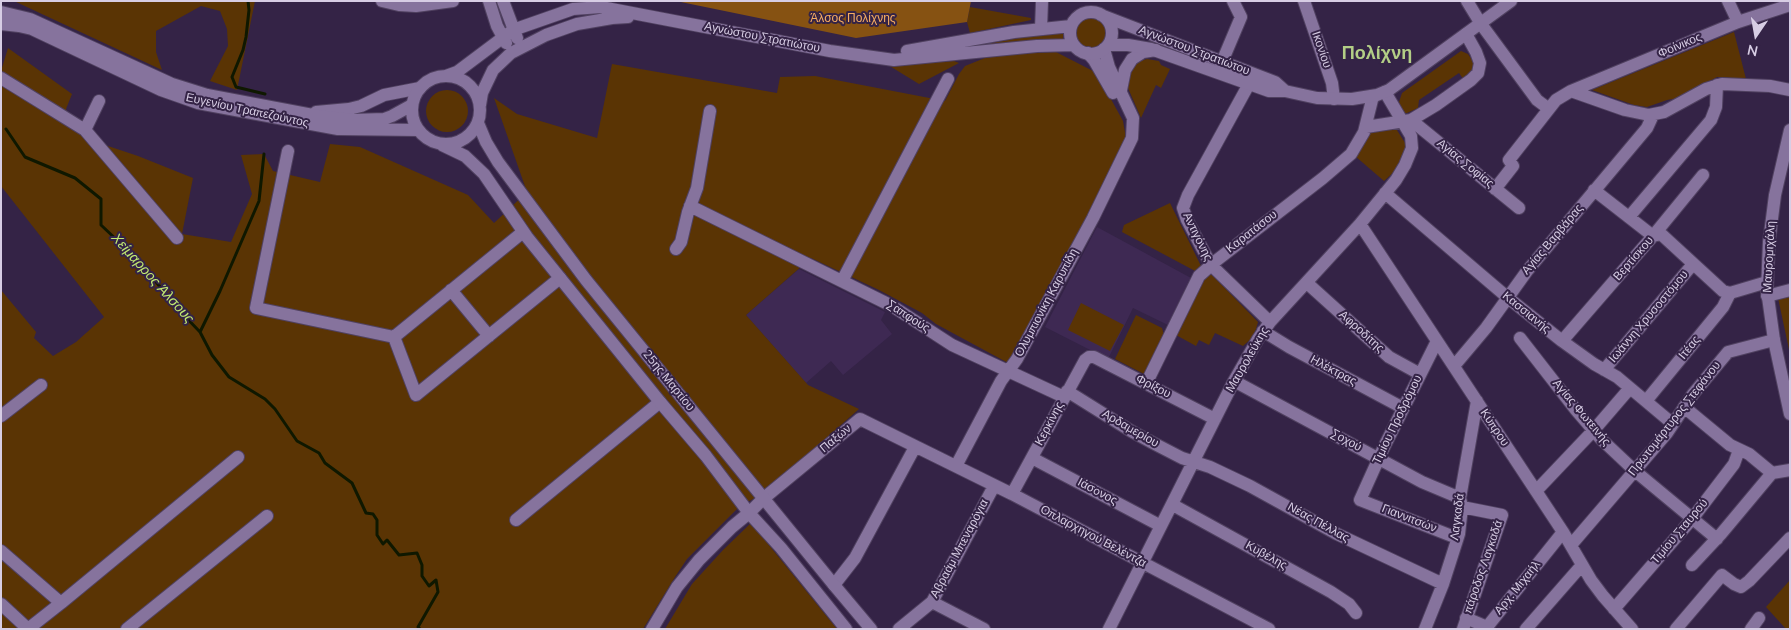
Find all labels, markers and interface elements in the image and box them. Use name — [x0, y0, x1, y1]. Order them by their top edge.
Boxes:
north arrow — [1731, 10, 1781, 60]
park label: Άλσος Πολίχνης — [810, 12, 896, 26]
street label: Αγνώστου Στρατιώτου — [703, 20, 821, 56]
street label: Αγνώστου Στρατιώτου — [1137, 23, 1251, 79]
street label: Ικονίου — [1308, 30, 1334, 70]
street label: Φοίνικος — [1656, 30, 1704, 62]
text: N — [1746, 40, 1760, 61]
district label: Πολίχνη — [1342, 44, 1412, 66]
street label: Ευγενίου Τραπεζούντος — [184, 91, 310, 131]
street label: Αγίας Σοφίας — [1434, 137, 1496, 191]
street label: Αγίας Βαρβάρας — [1519, 202, 1587, 278]
street label: Καρατάσου — [1224, 208, 1280, 256]
street label: Αντιγόνης — [1179, 210, 1215, 264]
street label: Μαυρομιχάλη — [1761, 221, 1779, 293]
water label: Χείμαρρος Άλσους — [107, 230, 197, 328]
street label: Βερτίσκου — [1611, 234, 1657, 284]
street label: Ολυμπιονίκη Καρυπίδη — [1012, 246, 1082, 360]
street label: Ιωάννη Χρυσοστόμου — [1606, 268, 1692, 366]
street label: Κασσιανής — [1499, 289, 1553, 337]
street label: Σαπφούς — [884, 298, 932, 336]
street label: Αφροδίτης — [1335, 308, 1387, 356]
street label: Μαυρολεύκης — [1223, 325, 1273, 395]
street label: Ιτέας — [1676, 333, 1704, 363]
street label: 25ης Μαρτίου — [639, 348, 697, 414]
street label: Ηλέκτρας — [1307, 353, 1359, 389]
street label: Πρωτομάρτυρος Στεφάνου — [1626, 359, 1724, 479]
street label: Φρίξου — [1133, 372, 1173, 402]
street label: Τιμίου Προδρόμου — [1370, 373, 1426, 467]
street label: Αγίας Φωτεινής — [1549, 377, 1613, 449]
street label: Κερκίνης — [1033, 400, 1067, 448]
street label: Αρδαμερίου — [1099, 407, 1161, 451]
street label: Κύπρου — [1476, 407, 1512, 449]
street label: Παξών — [817, 422, 855, 456]
street label: Σοχού — [1328, 427, 1364, 455]
street label: Ιάσoνος — [1075, 476, 1119, 508]
street label: Λαγκαδά — [1448, 493, 1468, 541]
street label: Τιμίου Σταυρού — [1649, 496, 1711, 568]
street label: Αβραάμ Μπεναρόγια — [928, 497, 992, 601]
street label: Νέας Πέλλας — [1285, 500, 1351, 546]
street label: Γιαννιτσών — [1379, 502, 1439, 536]
street label: Οπλαρχηγού Βελέντζα — [1038, 503, 1148, 571]
street label: πάροδος Λαγκαδά — [1461, 519, 1507, 615]
street label: Κυβέλης — [1243, 539, 1289, 573]
street label: Αρχ. Μιχαήλ — [1492, 558, 1544, 618]

